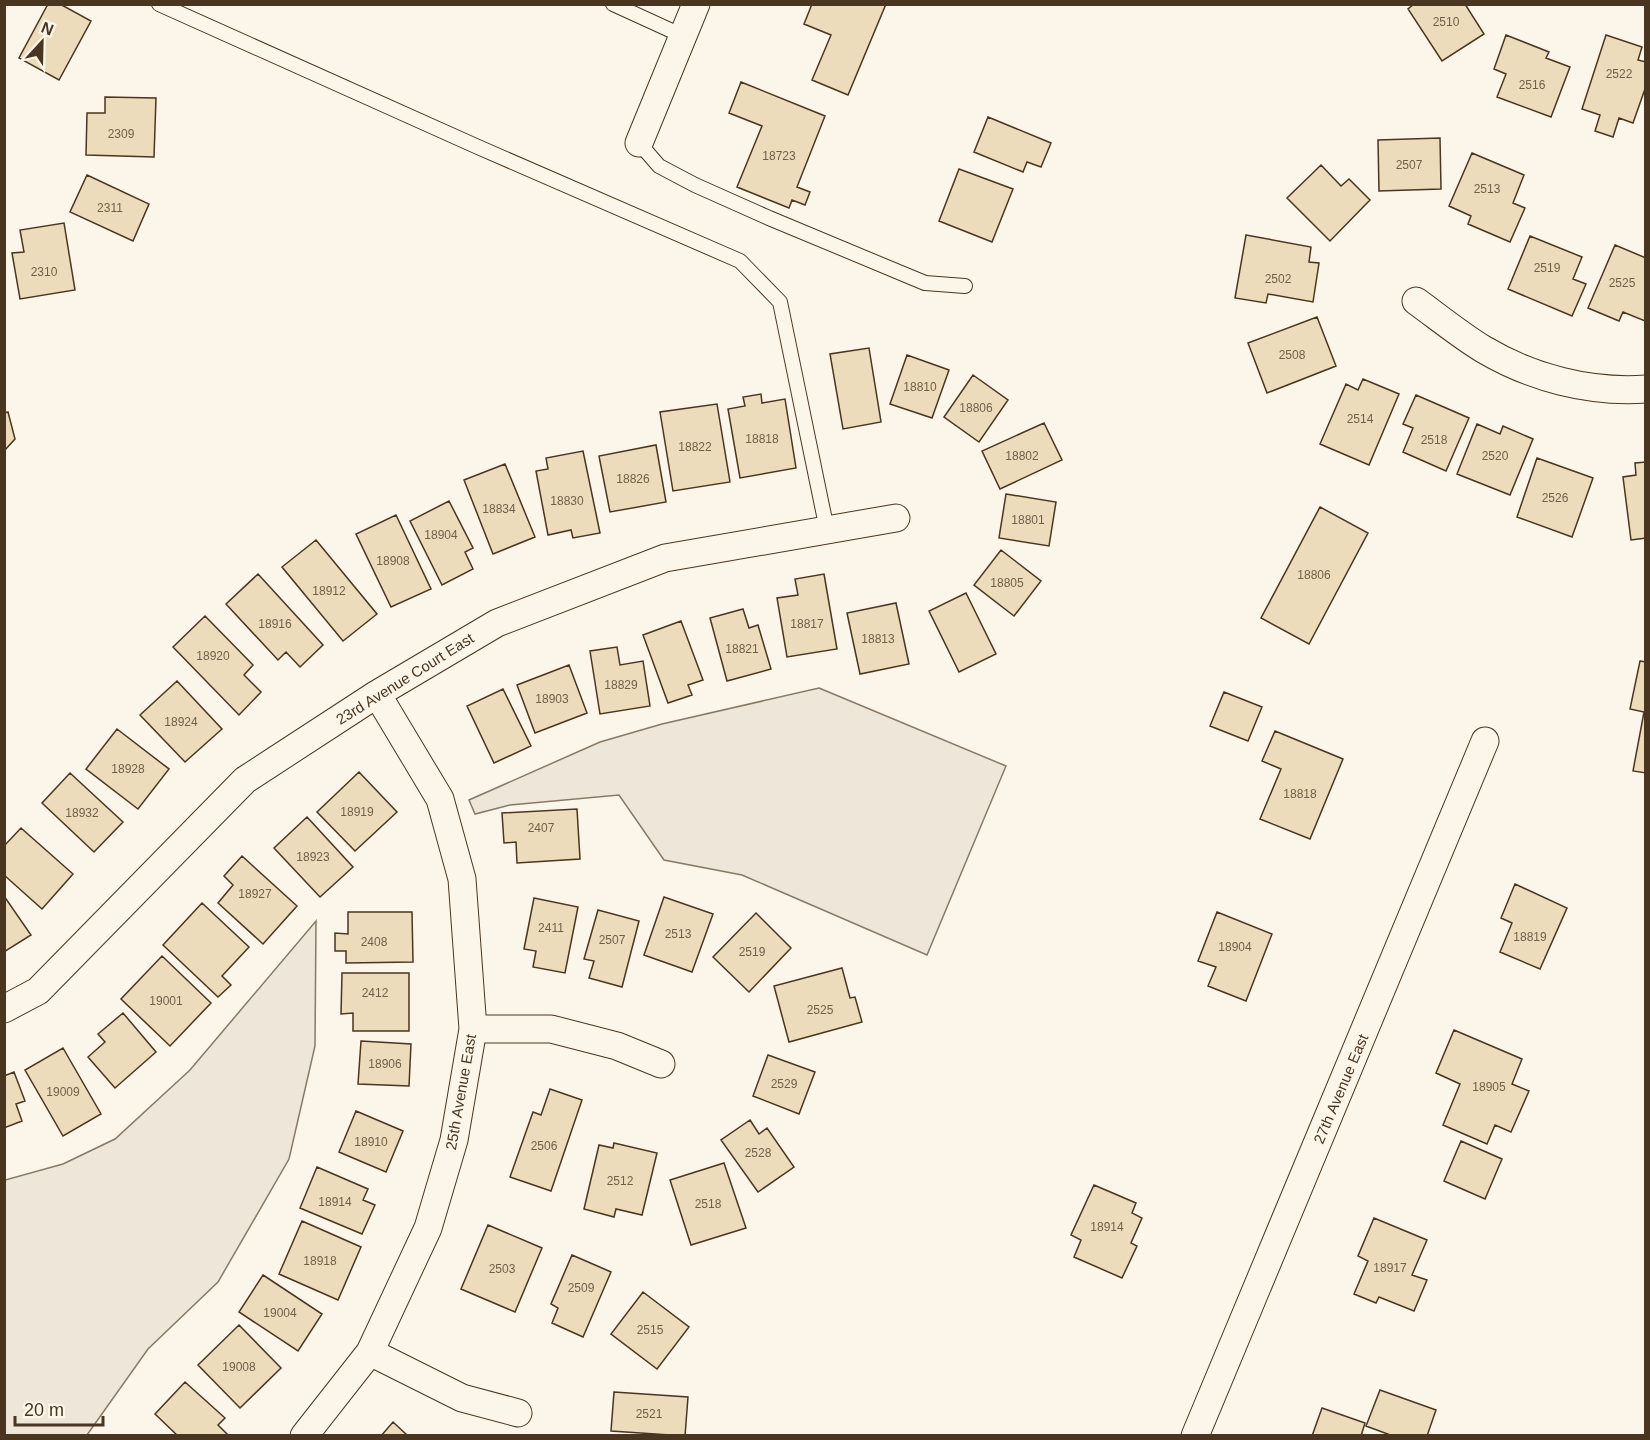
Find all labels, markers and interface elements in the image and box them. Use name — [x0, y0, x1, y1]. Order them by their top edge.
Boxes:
north arrow — [12, 12, 72, 72]
house number: 2510 — [1433, 15, 1460, 29]
text: N — [39, 19, 56, 39]
house number: 2522 — [1606, 67, 1633, 81]
house number: 2516 — [1519, 78, 1546, 92]
house number: 2309 — [108, 127, 135, 141]
house number: 18723 — [762, 149, 796, 163]
house number: 2507 — [1396, 158, 1423, 172]
house number: 2513 — [1474, 182, 1501, 196]
house number: 2311 — [97, 201, 123, 215]
house number: 2519 — [1534, 261, 1561, 275]
house number: 2310 — [31, 265, 58, 279]
house number: 2502 — [1265, 272, 1292, 286]
house number: 2525 — [1609, 276, 1636, 290]
house number: 2508 — [1279, 348, 1306, 362]
house number: 18810 — [903, 380, 937, 394]
house number: 18806 — [959, 401, 993, 415]
house number: 2514 — [1347, 412, 1374, 426]
house number: 18818 — [745, 432, 779, 446]
house number: 2518 — [1421, 433, 1448, 447]
house number: 18822 — [678, 440, 712, 454]
house number: 18802 — [1005, 449, 1039, 463]
house number: 2520 — [1482, 449, 1509, 463]
house number: 18826 — [616, 472, 650, 486]
house number: 2526 — [1542, 491, 1569, 505]
house number: 18830 — [550, 494, 584, 508]
house number: 18834 — [482, 502, 516, 516]
house number: 18801 — [1011, 513, 1045, 527]
house number: 18904 — [424, 528, 458, 542]
house number: 18908 — [376, 554, 410, 568]
house number: 18806 — [1297, 568, 1331, 582]
house number: 18805 — [990, 576, 1024, 590]
house number: 18912 — [312, 584, 346, 598]
house number: 18916 — [258, 617, 292, 631]
house number: 18817 — [790, 617, 824, 631]
street label: 23rd Avenue Court East — [333, 629, 477, 728]
house number: 18813 — [861, 632, 895, 646]
house number: 18821 — [725, 642, 759, 656]
house number: 18920 — [196, 649, 230, 663]
house number: 18829 — [604, 678, 638, 692]
house number: 18903 — [535, 692, 569, 706]
house number: 18924 — [164, 715, 198, 729]
house number: 18928 — [111, 762, 145, 776]
house number: 18818 — [1283, 787, 1317, 801]
house number: 18919 — [340, 805, 374, 819]
house number: 18932 — [65, 806, 99, 820]
house number: 2407 — [528, 821, 555, 835]
house number: 18923 — [296, 850, 330, 864]
house number: 18927 — [238, 887, 272, 901]
house number: 2411 — [538, 921, 564, 935]
house number: 2513 — [665, 927, 692, 941]
house number: 18819 — [1513, 930, 1547, 944]
house number: 2507 — [599, 933, 626, 947]
house number: 2408 — [361, 935, 388, 949]
house number: 18904 — [1218, 940, 1252, 954]
house number: 2519 — [739, 945, 766, 959]
house number: 2412 — [362, 986, 389, 1000]
house number: 19001 — [149, 994, 183, 1008]
house number: 2525 — [807, 1003, 834, 1017]
street label: 27th Avenue East — [1310, 1031, 1372, 1146]
street label: 25th Avenue East — [442, 1032, 479, 1151]
house number: 18906 — [368, 1057, 402, 1071]
house number: 2529 — [771, 1077, 798, 1091]
house number: 18905 — [1472, 1080, 1506, 1094]
house number: 19009 — [46, 1085, 80, 1099]
house number: 18910 — [354, 1135, 388, 1149]
house number: 2506 — [531, 1139, 558, 1153]
house number: 2528 — [745, 1146, 772, 1160]
house number: 2512 — [607, 1174, 634, 1188]
house number: 18914 — [318, 1195, 352, 1209]
house number: 2518 — [695, 1197, 722, 1211]
house number: 18914 — [1090, 1220, 1124, 1234]
house number: 18918 — [303, 1254, 337, 1268]
house number: 18917 — [1373, 1261, 1407, 1275]
house number: 2503 — [489, 1262, 516, 1276]
house number: 2509 — [568, 1281, 595, 1295]
house number: 19004 — [263, 1306, 297, 1320]
house number: 2515 — [637, 1323, 664, 1337]
house number: 19008 — [222, 1360, 256, 1374]
scale bar — [15, 1389, 104, 1427]
text: 20 m — [24, 1400, 64, 1420]
house number: 2521 — [636, 1407, 663, 1421]

